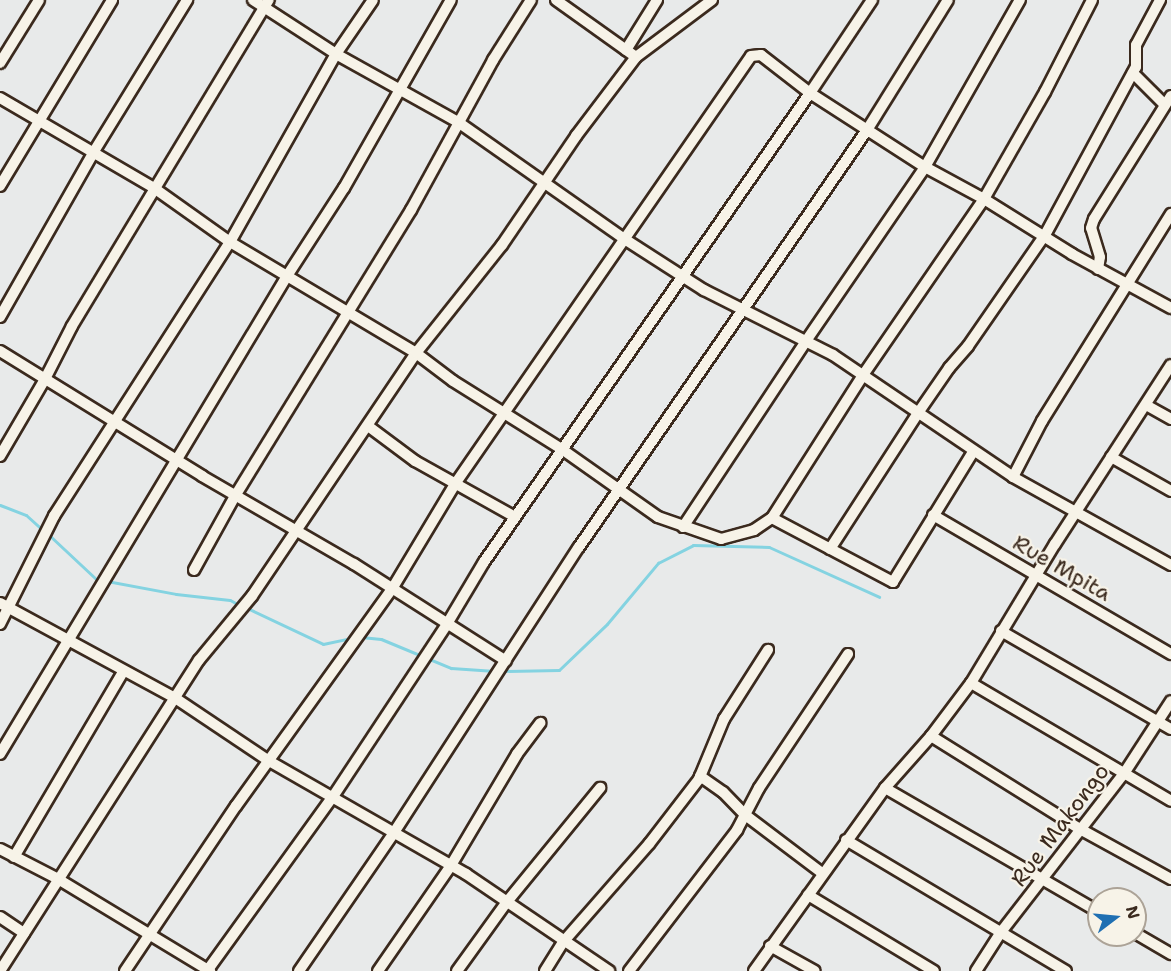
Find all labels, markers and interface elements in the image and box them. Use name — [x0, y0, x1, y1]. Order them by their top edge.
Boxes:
street label: Rue Mpita — [1008, 529, 1116, 607]
street label: Rue Makongo — [1005, 758, 1115, 892]
north arrow — [1087, 887, 1147, 947]
text: N — [1121, 903, 1145, 921]

